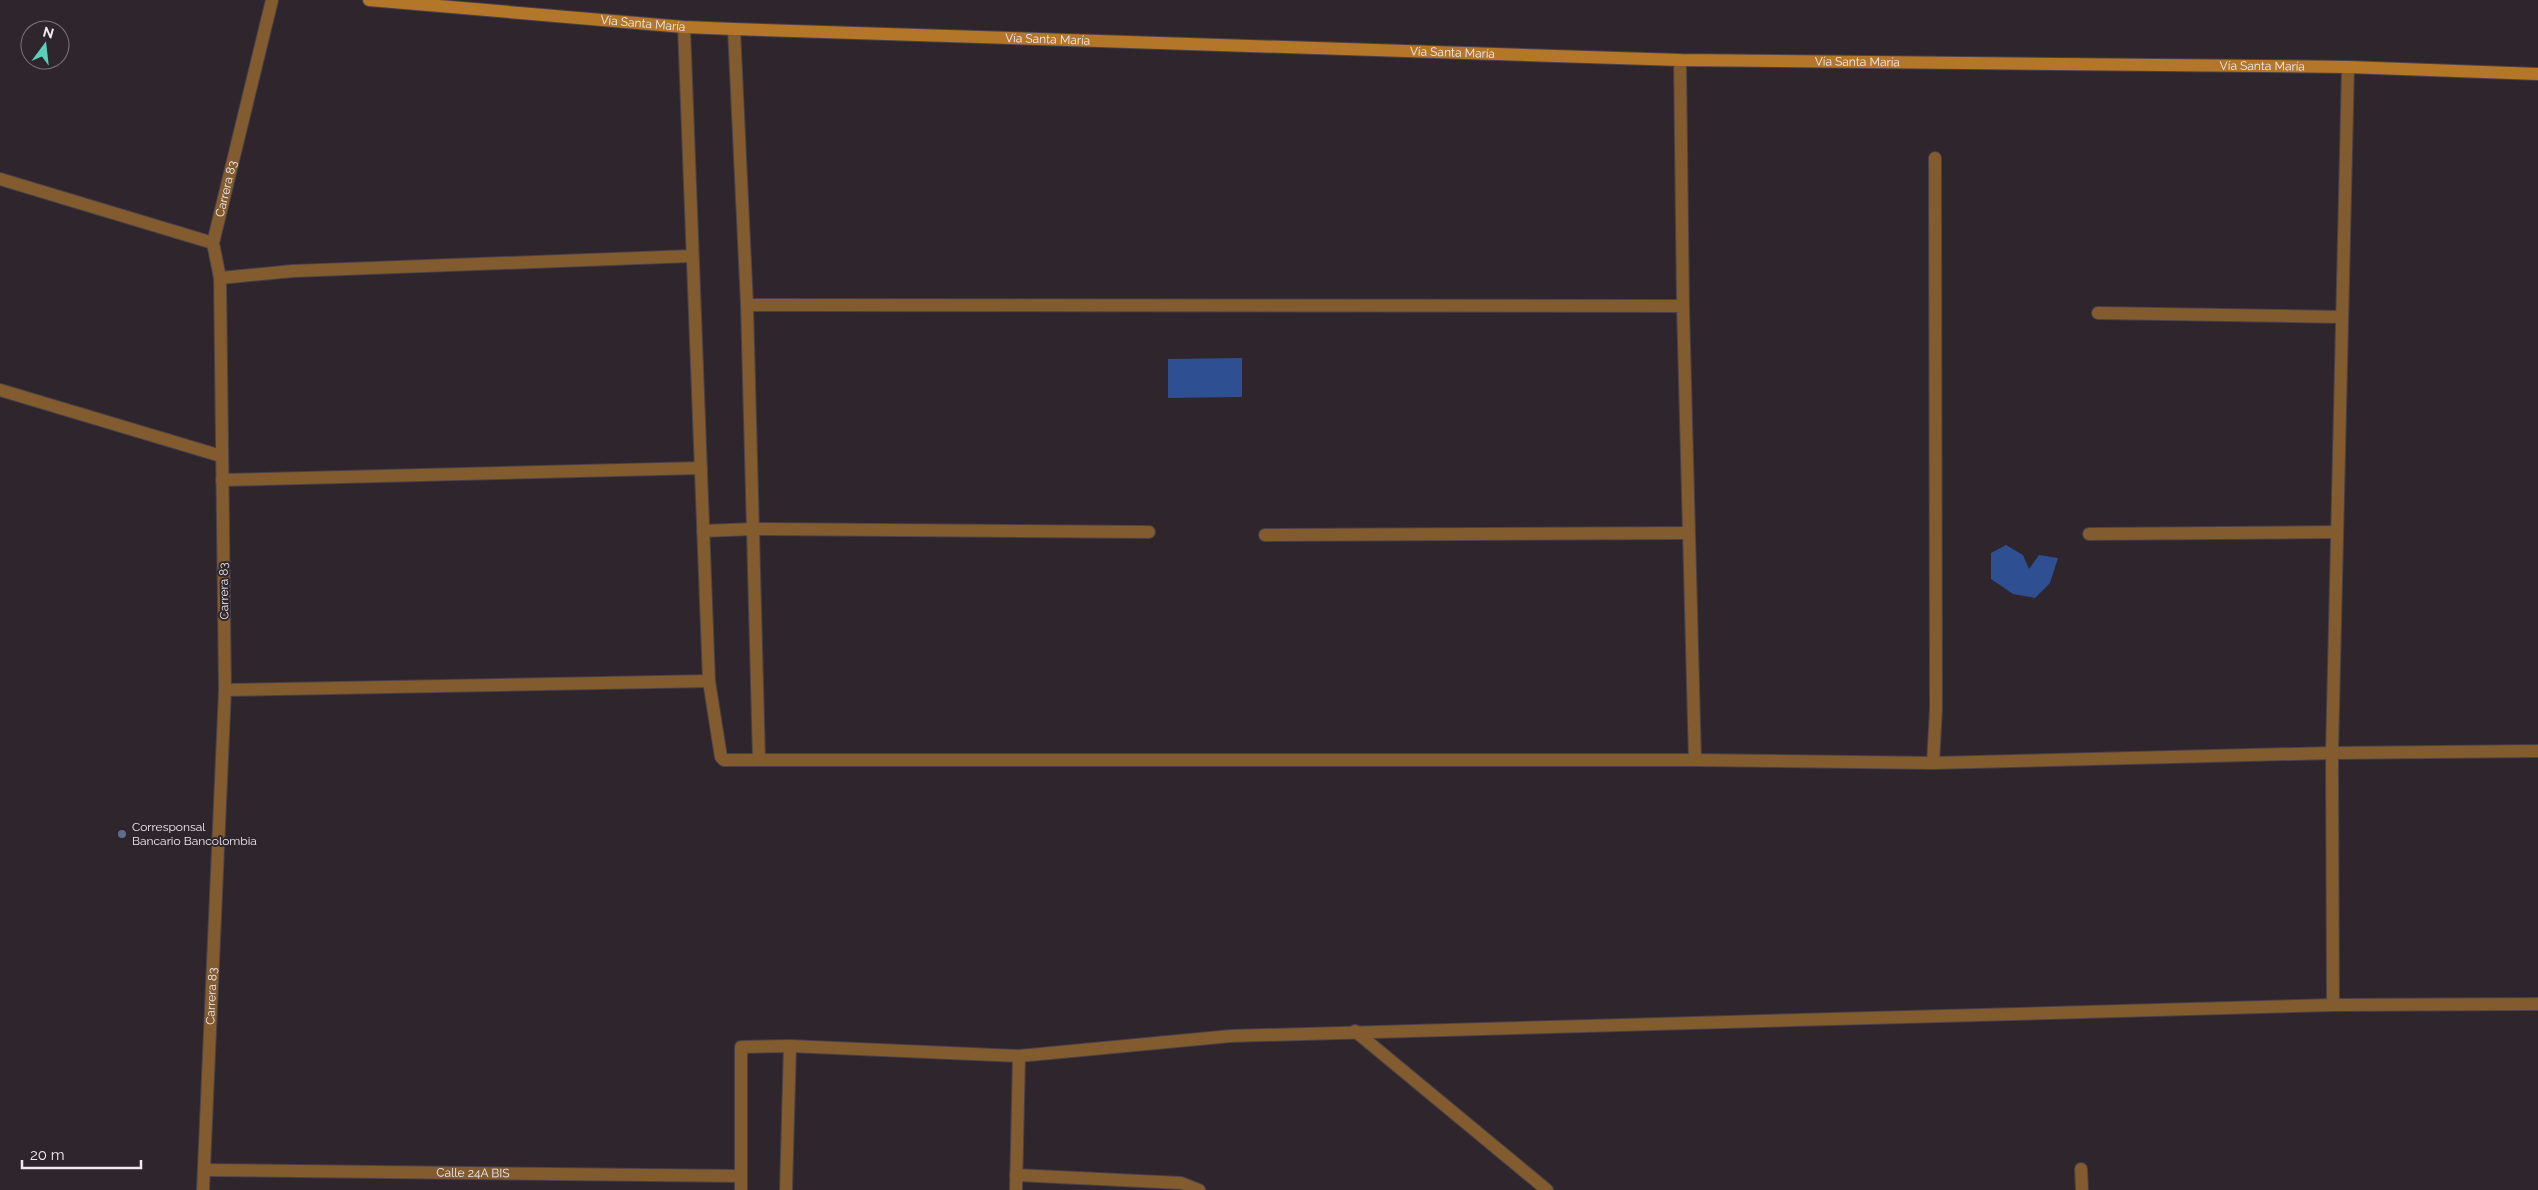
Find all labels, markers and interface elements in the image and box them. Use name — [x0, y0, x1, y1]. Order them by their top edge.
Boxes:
street label: Vía Santa María — [600, 13, 686, 34]
north arrow — [20, 20, 70, 70]
text: N — [41, 23, 56, 42]
street label: Vía Santa María — [1005, 31, 1090, 48]
street label: Vía Santa María — [1410, 44, 1495, 61]
street label: Vía Santa María — [1815, 54, 1900, 69]
street label: Vía Santa María — [2220, 59, 2305, 74]
street label: Carrera 83 — [213, 159, 240, 218]
street label: Carrera 83 — [217, 562, 231, 620]
place label: Corresponsal Bancario Bancolombia — [132, 820, 257, 848]
marker: Corresponsal Bancario Bancolombia — [116, 828, 128, 840]
street label: Carrera 83 — [203, 967, 220, 1025]
scale bar — [22, 1138, 141, 1170]
text: 20 m — [30, 1146, 65, 1164]
street label: Calle 24A BIS — [436, 1166, 510, 1180]

